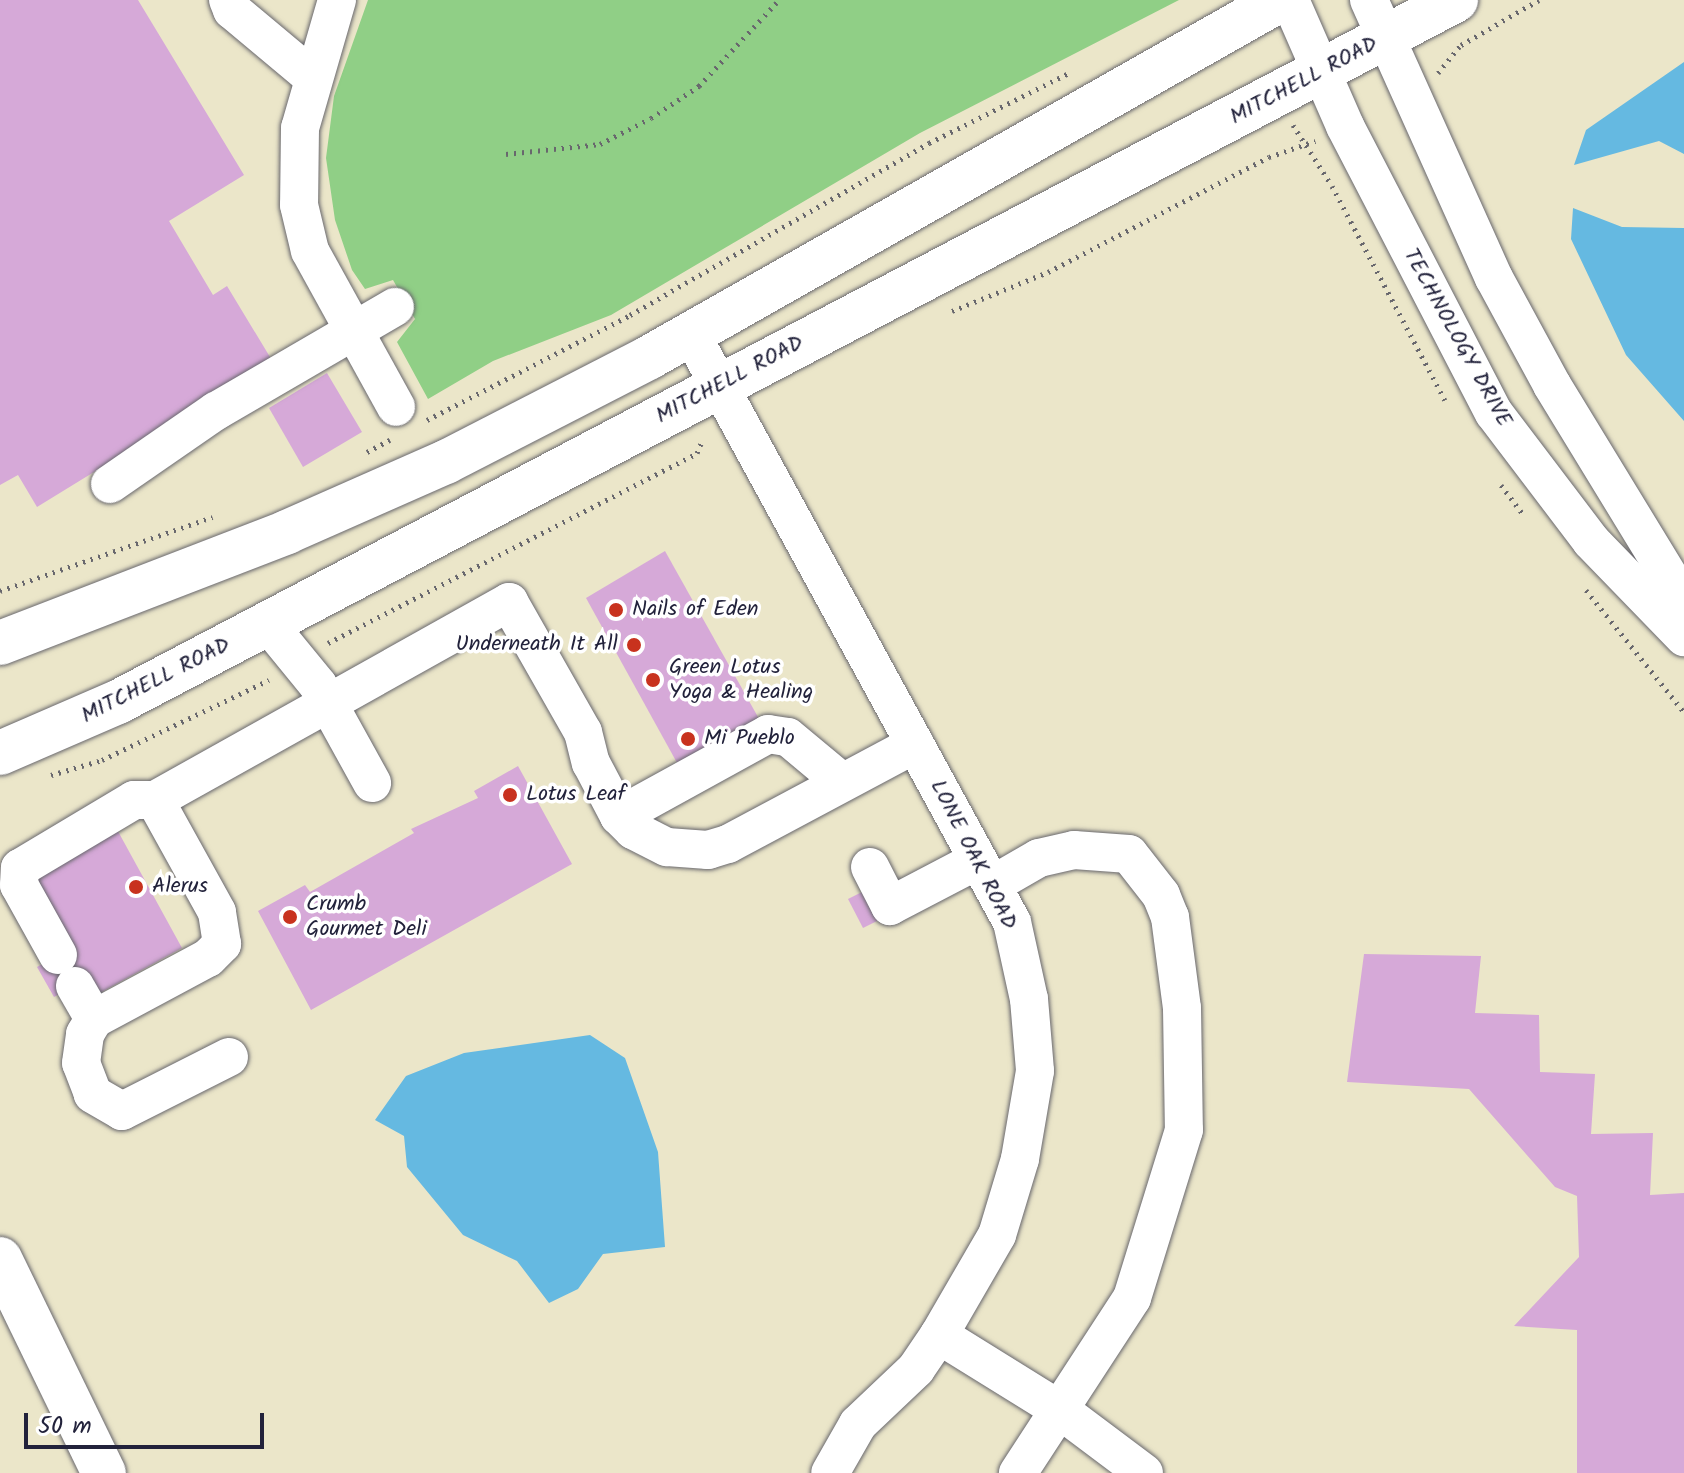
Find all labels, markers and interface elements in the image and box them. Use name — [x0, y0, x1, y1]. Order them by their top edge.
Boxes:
street label: MITCHELL ROAD — [1226, 31, 1382, 131]
street label: TECHNOLOGY DRIVE — [1397, 244, 1517, 432]
street label: MITCHELL ROAD — [652, 330, 808, 430]
place label: Nails of Eden — [632, 597, 759, 623]
marker: Nails of Eden — [607, 601, 625, 619]
street label: MITCHELL ROAD — [77, 632, 235, 730]
place label: Underneath It All — [456, 632, 618, 658]
marker: Underneath It All — [625, 636, 643, 654]
place label: Green Lotus Yoga & Healing — [669, 654, 813, 706]
marker: Green Lotus Yoga & Healing — [644, 671, 662, 689]
place label: Mi Pueblo — [704, 726, 795, 752]
marker: Mi Pueblo — [679, 730, 697, 748]
street label: LONE OAK ROAD — [924, 776, 1022, 934]
place label: Lotus Leaf — [526, 782, 626, 808]
marker: Lotus Leaf — [501, 786, 519, 804]
place label: Alerus — [152, 874, 208, 900]
marker: Alerus — [127, 878, 145, 896]
place label: Crumb Gourmet Deli — [306, 891, 427, 942]
marker: Crumb Gourmet Deli — [281, 908, 299, 926]
scale bar — [28, 1397, 268, 1447]
text: 50 m — [38, 1407, 92, 1446]

